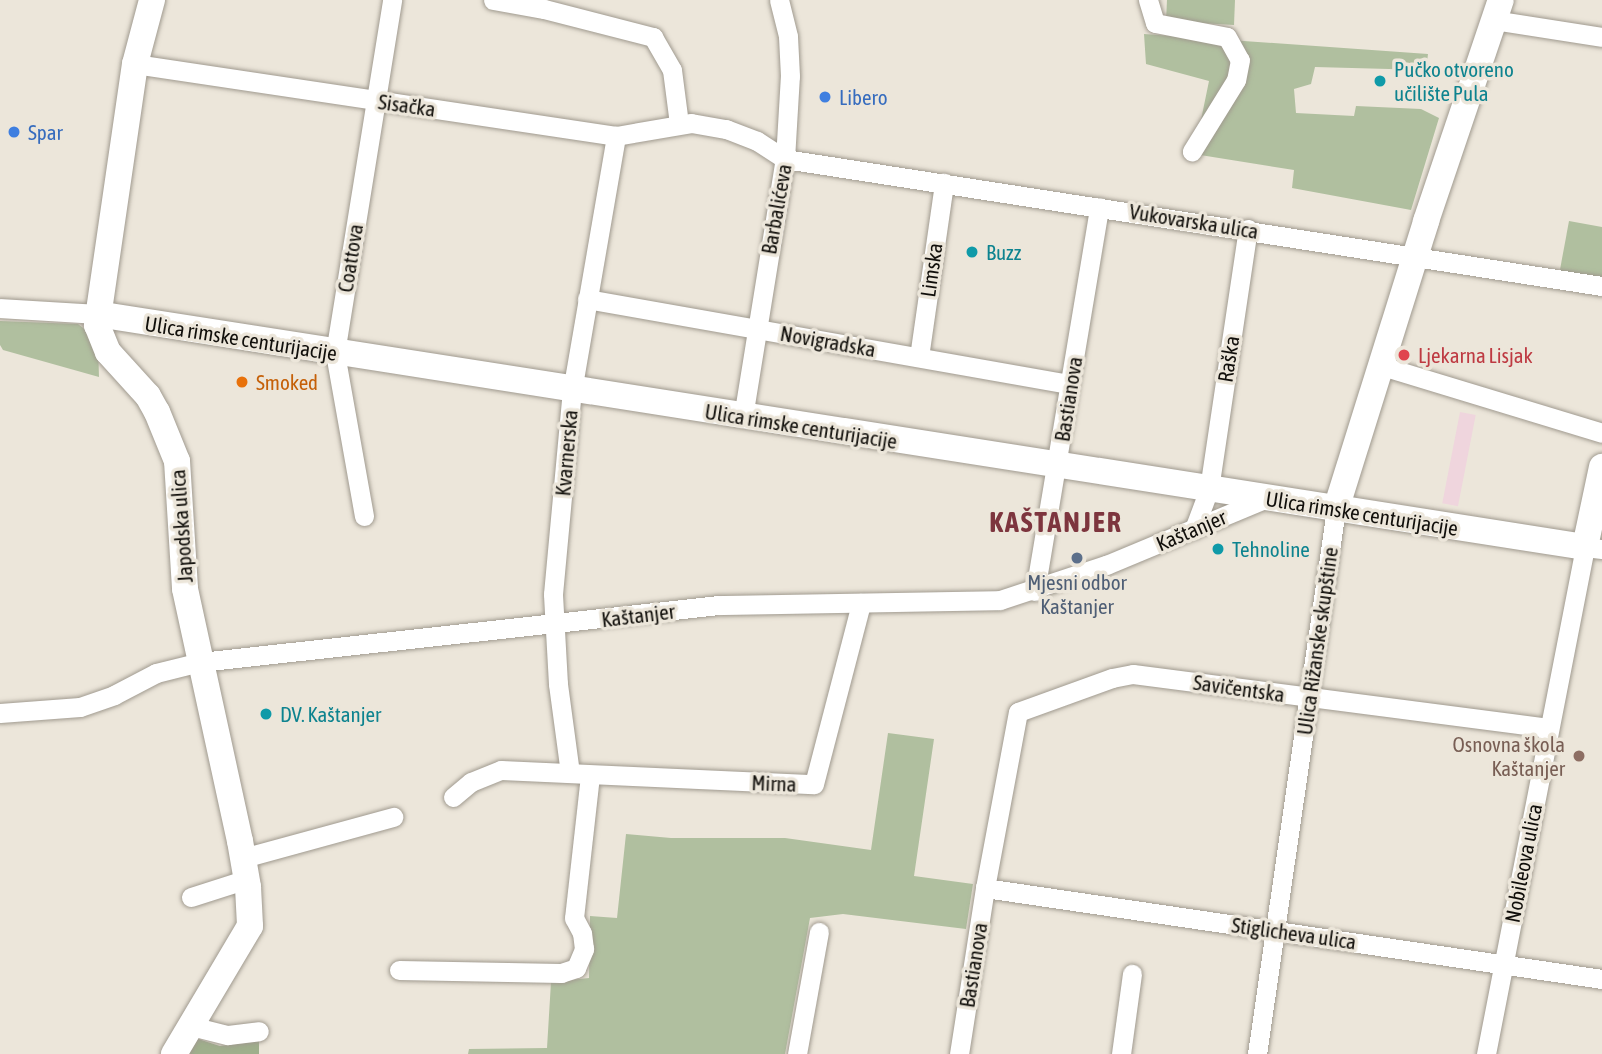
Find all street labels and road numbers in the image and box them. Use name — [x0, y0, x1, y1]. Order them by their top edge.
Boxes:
street label: Sisačka — [377, 89, 437, 121]
street label: Barbalićeva — [756, 162, 796, 256]
street label: Vukovarska ulica — [1128, 198, 1260, 244]
street label: Coattova — [332, 222, 368, 294]
street label: Limska — [915, 241, 947, 299]
street label: Ulica rimske centurijacije — [143, 310, 339, 366]
street label: Novigradska — [778, 320, 878, 362]
street label: Raška — [1212, 334, 1244, 384]
street label: Bastianova — [1049, 355, 1087, 443]
street label: Ulica rimske centurijacije — [703, 398, 899, 454]
street label: Kvarnerska — [550, 409, 582, 497]
street label: Japodska ulica — [164, 468, 198, 584]
street label: Ulica rimske centurijacije — [1264, 485, 1460, 541]
street label: Kaštanjer — [1152, 504, 1230, 556]
street label: Ulica Rižanske skupštine — [1291, 545, 1343, 737]
street label: Kaštanjer — [600, 598, 676, 632]
street label: Savičentska — [1192, 669, 1286, 707]
street label: Mirna — [751, 770, 797, 796]
street label: Nobileova ulica — [1499, 801, 1547, 925]
street label: Stiglicheva ulica — [1230, 912, 1358, 954]
street label: Bastianova — [954, 921, 992, 1009]

